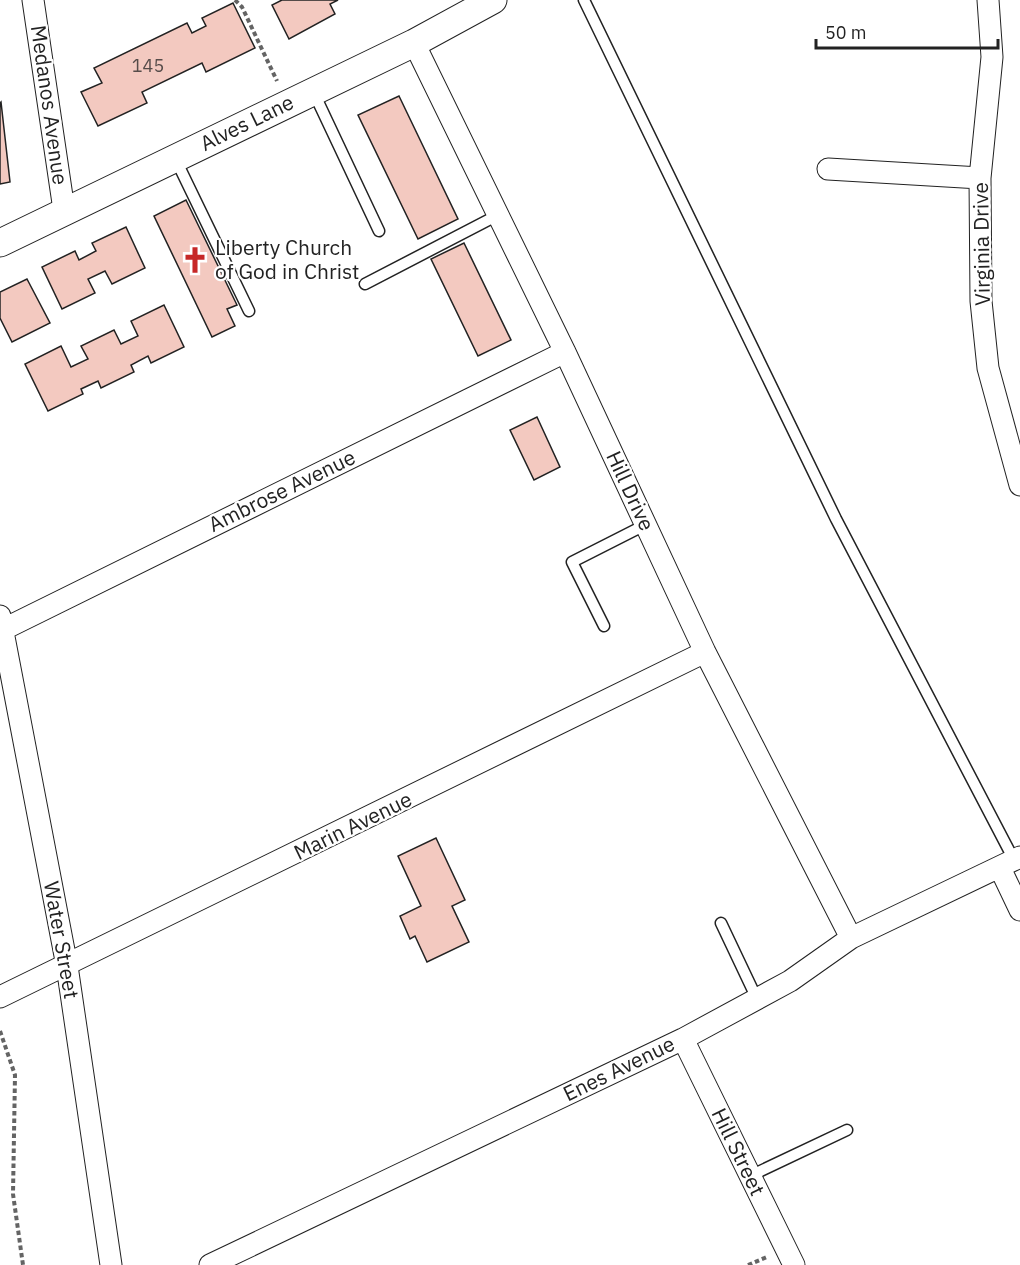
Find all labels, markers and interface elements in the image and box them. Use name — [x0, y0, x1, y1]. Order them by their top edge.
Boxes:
scale bar — [816, 12, 998, 50]
text: 50 m — [825, 21, 867, 44]
street label: Medanos Avenue — [25, 23, 75, 187]
house number: 145 — [132, 54, 164, 77]
street label: Alves Lane — [195, 87, 298, 157]
street label: Virginia Drive — [966, 182, 996, 306]
place label: Liberty Church of God in Christ — [215, 233, 359, 285]
church icon: Liberty Church of God in Christ — [180, 245, 210, 275]
street label: Ambrose Avenue — [203, 442, 360, 538]
street label: Hill Drive — [600, 446, 662, 535]
street label: Marin Avenue — [289, 784, 416, 866]
street label: Water Street — [38, 879, 86, 1001]
street label: Enes Avenue — [558, 1029, 679, 1107]
street label: Hill Street — [706, 1103, 772, 1200]

